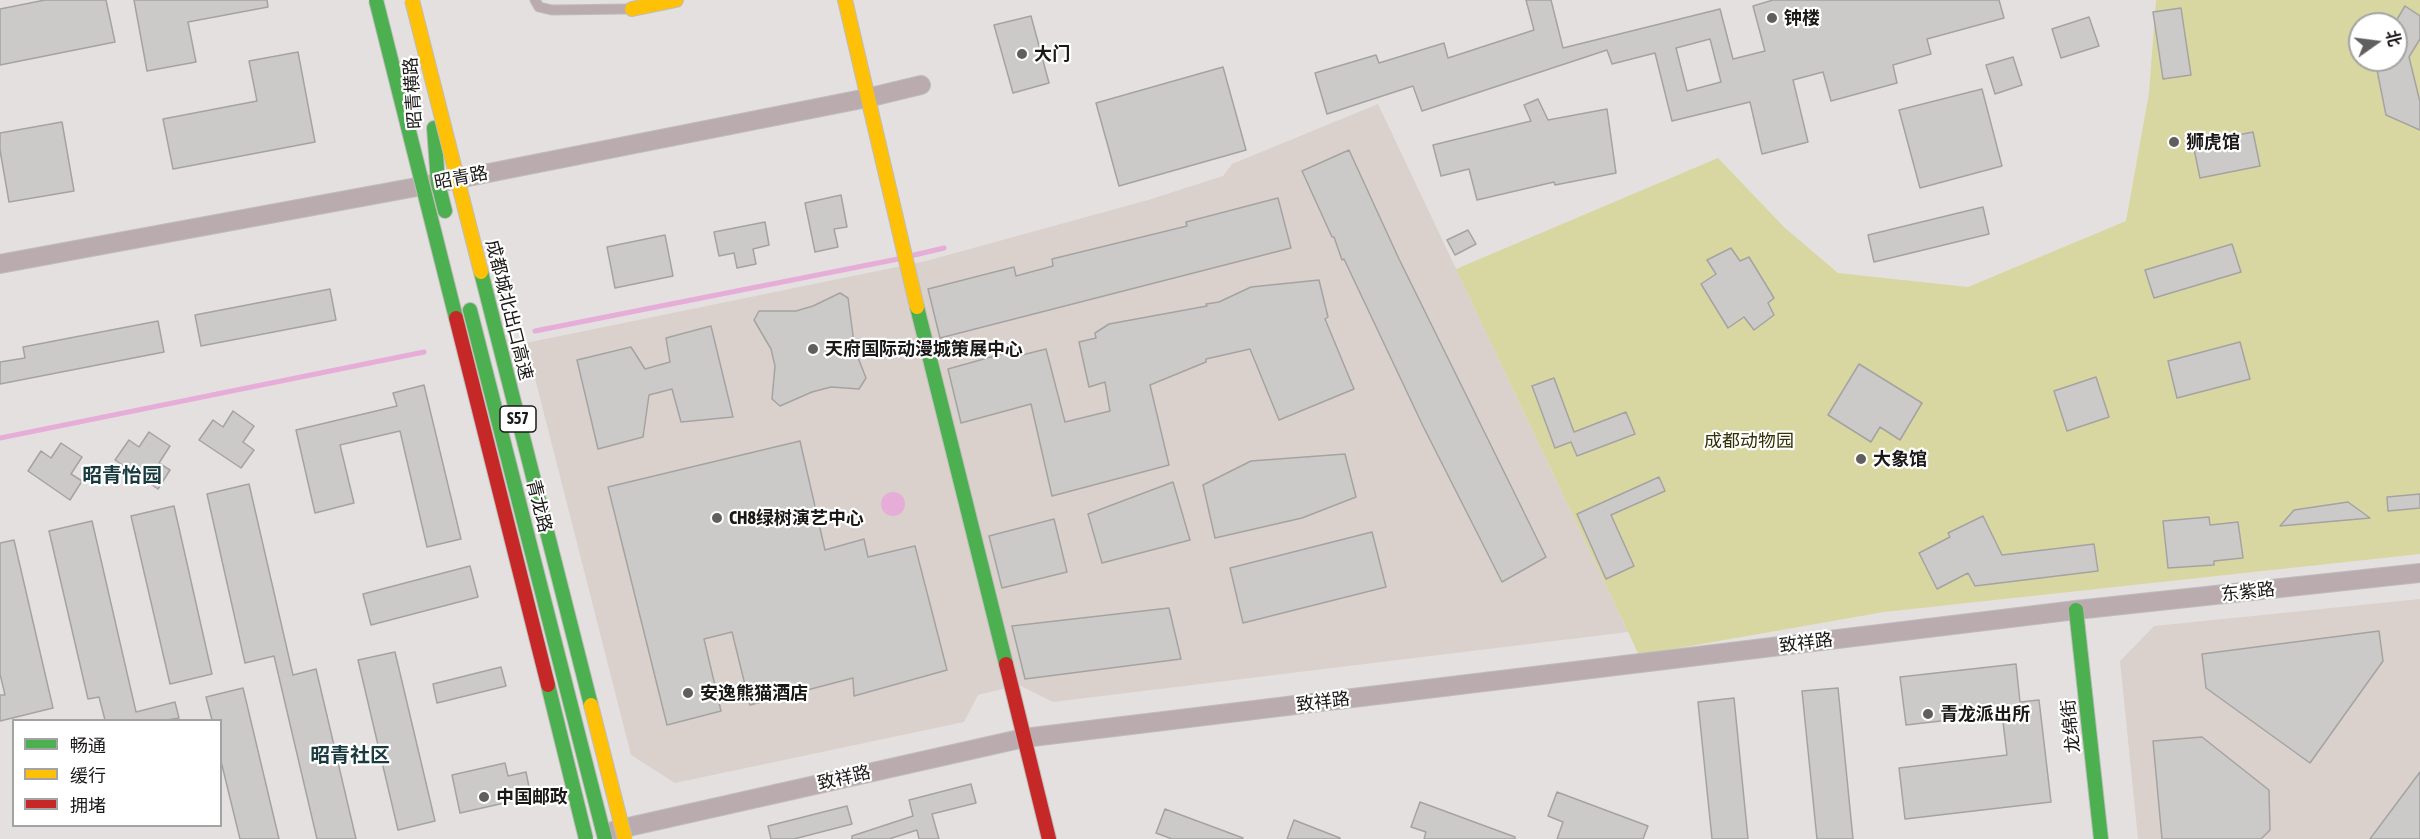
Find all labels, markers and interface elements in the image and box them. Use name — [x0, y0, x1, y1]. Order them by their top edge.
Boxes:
place label: 钟楼 — [1784, 7, 1820, 29]
marker: 钟楼 — [1765, 11, 1779, 25]
north arrow — [2348, 12, 2408, 72]
text: 北 — [2383, 28, 2404, 48]
place label: 大门 — [1034, 43, 1070, 65]
marker: 大门 — [1015, 47, 1029, 61]
street label: 昭青横路 — [400, 56, 426, 130]
place label: 狮虎馆 — [2186, 131, 2240, 153]
marker: 狮虎馆 — [2167, 135, 2181, 149]
street label: 昭青路 — [432, 162, 490, 194]
street label: 成都城北出口高速 — [481, 238, 537, 382]
place label: 天府国际动漫城策展中心 — [825, 338, 1023, 360]
marker: 天府国际动漫城策展中心 — [806, 342, 820, 356]
road number: S57 — [500, 406, 536, 432]
park label: 成都动物园 — [1704, 430, 1794, 452]
place label: 大象馆 — [1873, 448, 1927, 470]
marker: 大象馆 — [1854, 452, 1868, 466]
district label: 昭青怡园 — [82, 464, 162, 488]
street label: 青龙路 — [522, 477, 556, 535]
place label: CH8绿树演艺中心 — [729, 507, 864, 529]
marker: CH8绿树演艺中心 — [710, 511, 724, 525]
street label: 东紫路 — [2220, 578, 2276, 606]
street label: 致祥路 — [1778, 629, 1834, 657]
place label: 安逸熊猫酒店 — [700, 682, 808, 704]
marker: 安逸熊猫酒店 — [681, 686, 695, 700]
street label: 致祥路 — [1295, 688, 1351, 716]
street label: 龙绵街 — [2057, 698, 2085, 754]
place label: 青龙派出所 — [1940, 703, 2030, 725]
marker: 青龙派出所 — [1921, 707, 1935, 721]
legend — [12, 719, 222, 827]
text: 畅通 — [70, 735, 106, 756]
district label: 昭青社区 — [310, 744, 390, 768]
street label: 致祥路 — [815, 761, 873, 795]
text: 缓行 — [70, 765, 106, 786]
place label: 中国邮政 — [496, 786, 568, 808]
marker: 中国邮政 — [477, 790, 491, 804]
text: 拥堵 — [70, 795, 106, 816]

